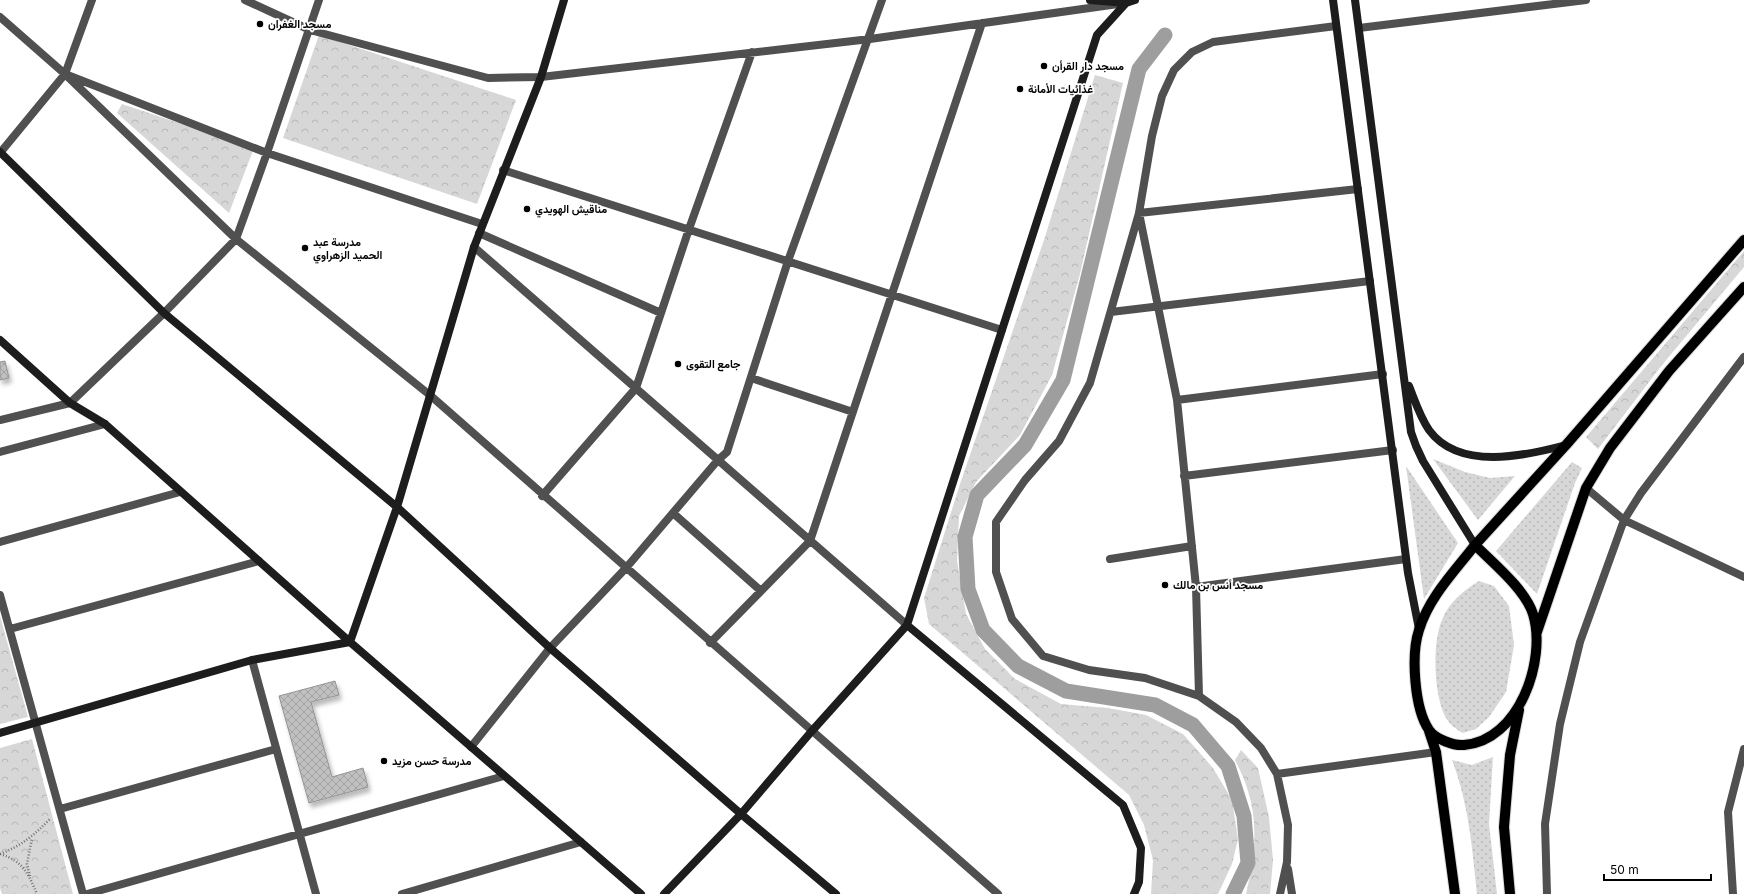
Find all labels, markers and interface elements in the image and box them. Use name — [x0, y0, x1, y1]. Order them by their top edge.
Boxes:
place label: مسجد الغفران — [268, 17, 331, 31]
marker: مسجد الغفران — [255, 19, 265, 29]
place label: مسجد دار القرأن — [1052, 59, 1124, 73]
marker: مسجد دار القرأن — [1039, 61, 1049, 71]
place label: غذائيات الأمانة — [1028, 82, 1093, 96]
marker: غذائيات الأمانة — [1015, 84, 1025, 94]
place label: مناقيش الهويدي — [535, 202, 607, 218]
marker: مناقيش الهويدي — [522, 204, 532, 214]
place label: مدرسة عبد الحميد الزهراوي — [313, 235, 383, 264]
marker: مدرسة عبد الحميد الزهراوي — [300, 243, 310, 253]
place label: جامع التقوى — [686, 357, 741, 372]
marker: جامع التقوى — [673, 359, 683, 369]
place label: مسجد أنس بن مالك — [1173, 578, 1263, 592]
marker: مسجد أنس بن مالك — [1160, 580, 1170, 590]
place label: مدرسة حسن مزيد — [392, 754, 472, 768]
marker: مدرسة حسن مزيد — [379, 756, 389, 766]
scale bar — [1604, 856, 1711, 882]
text: 50 m — [1610, 862, 1639, 877]

